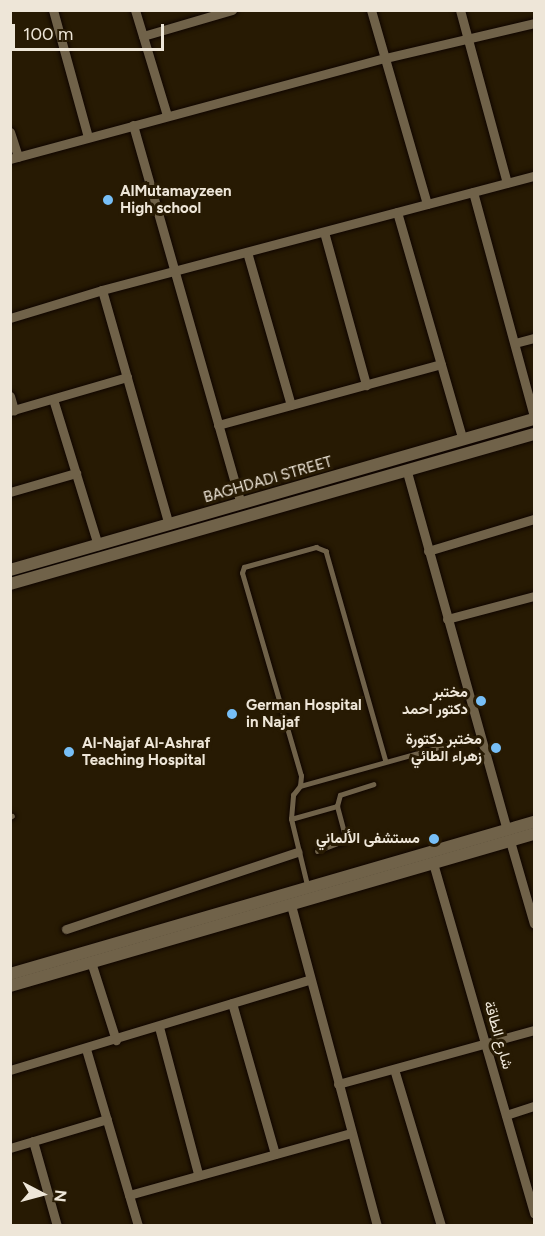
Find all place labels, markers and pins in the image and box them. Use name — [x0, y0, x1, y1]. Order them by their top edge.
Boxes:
place label: AlMutamayzeen High school — [120, 182, 231, 217]
marker: AlMutamayzeen High school — [101, 193, 115, 207]
place label: مختبر دكتور احمد — [402, 683, 468, 718]
marker: مختبر دكتور احمد — [472, 692, 490, 710]
place label: German Hospital in Najaf — [246, 696, 362, 731]
marker: German Hospital in Najaf — [223, 705, 241, 723]
place label: مختبر دكتورة زهراء الطائي — [406, 730, 482, 765]
place label: Al-Najaf Al-Ashraf Teaching Hospital — [82, 734, 210, 769]
marker: مختبر دكتورة زهراء الطائي — [487, 739, 505, 757]
marker: Al-Najaf Al-Ashraf Teaching Hospital — [60, 743, 78, 761]
place label: مستشفى الألماني — [316, 830, 420, 848]
marker: مستشفى الألماني — [425, 830, 443, 848]

